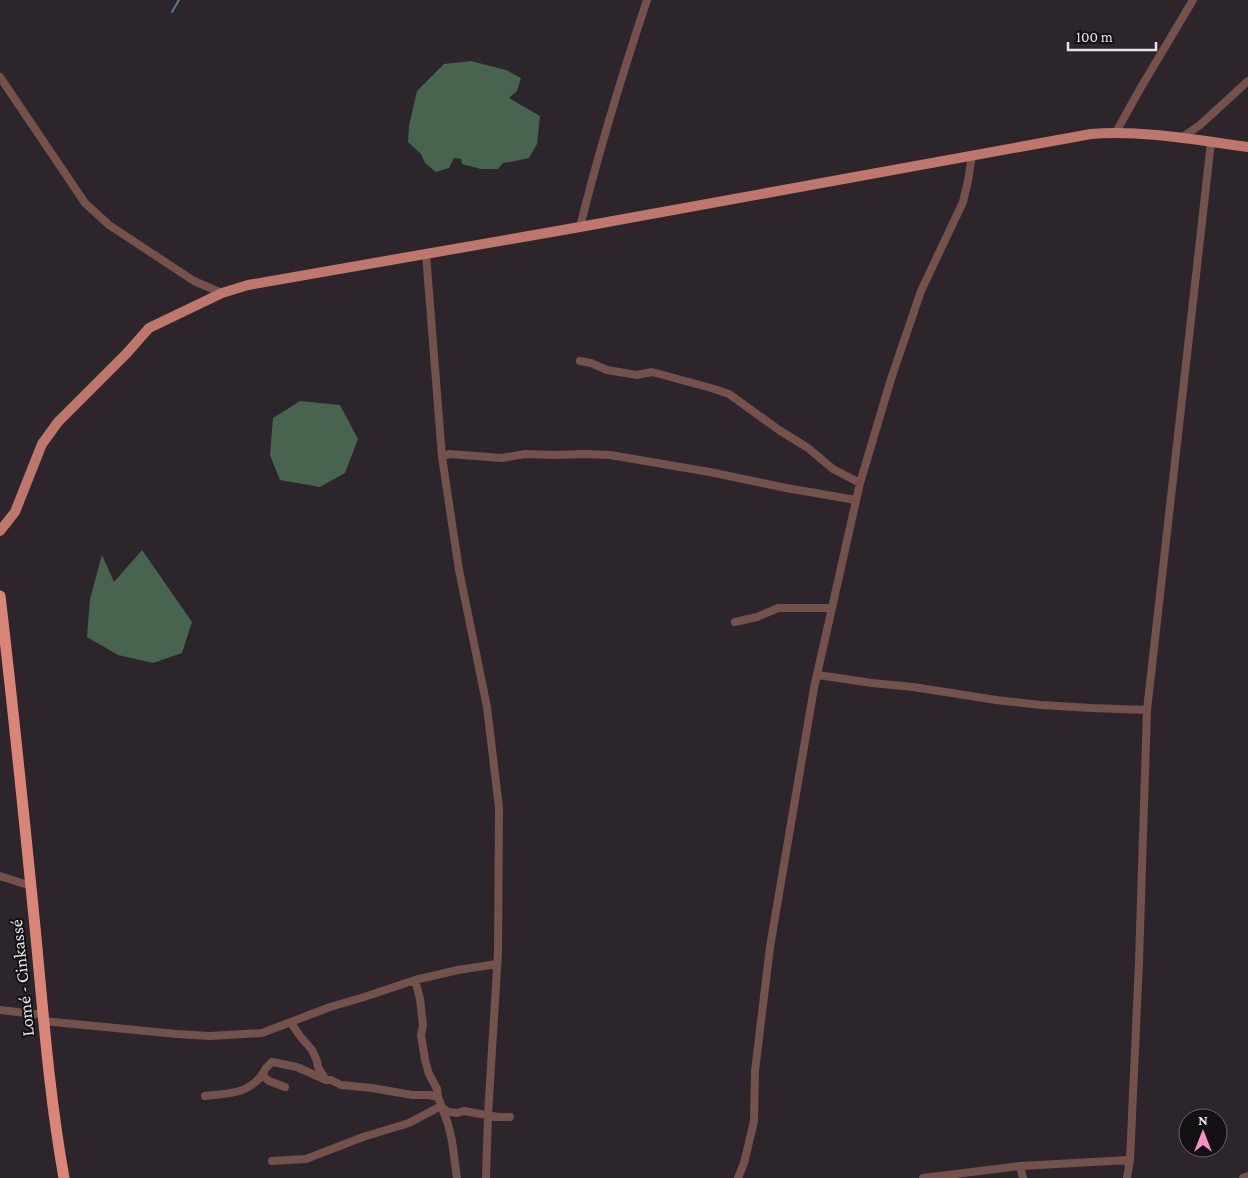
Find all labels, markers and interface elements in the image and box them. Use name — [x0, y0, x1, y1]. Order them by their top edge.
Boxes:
scale bar — [1068, 20, 1156, 52]
text: 100 m — [1076, 29, 1113, 45]
street label: Lomé - Cinkassé — [6, 918, 38, 1037]
north arrow — [1178, 1108, 1228, 1158]
text: N — [1198, 1112, 1208, 1128]

